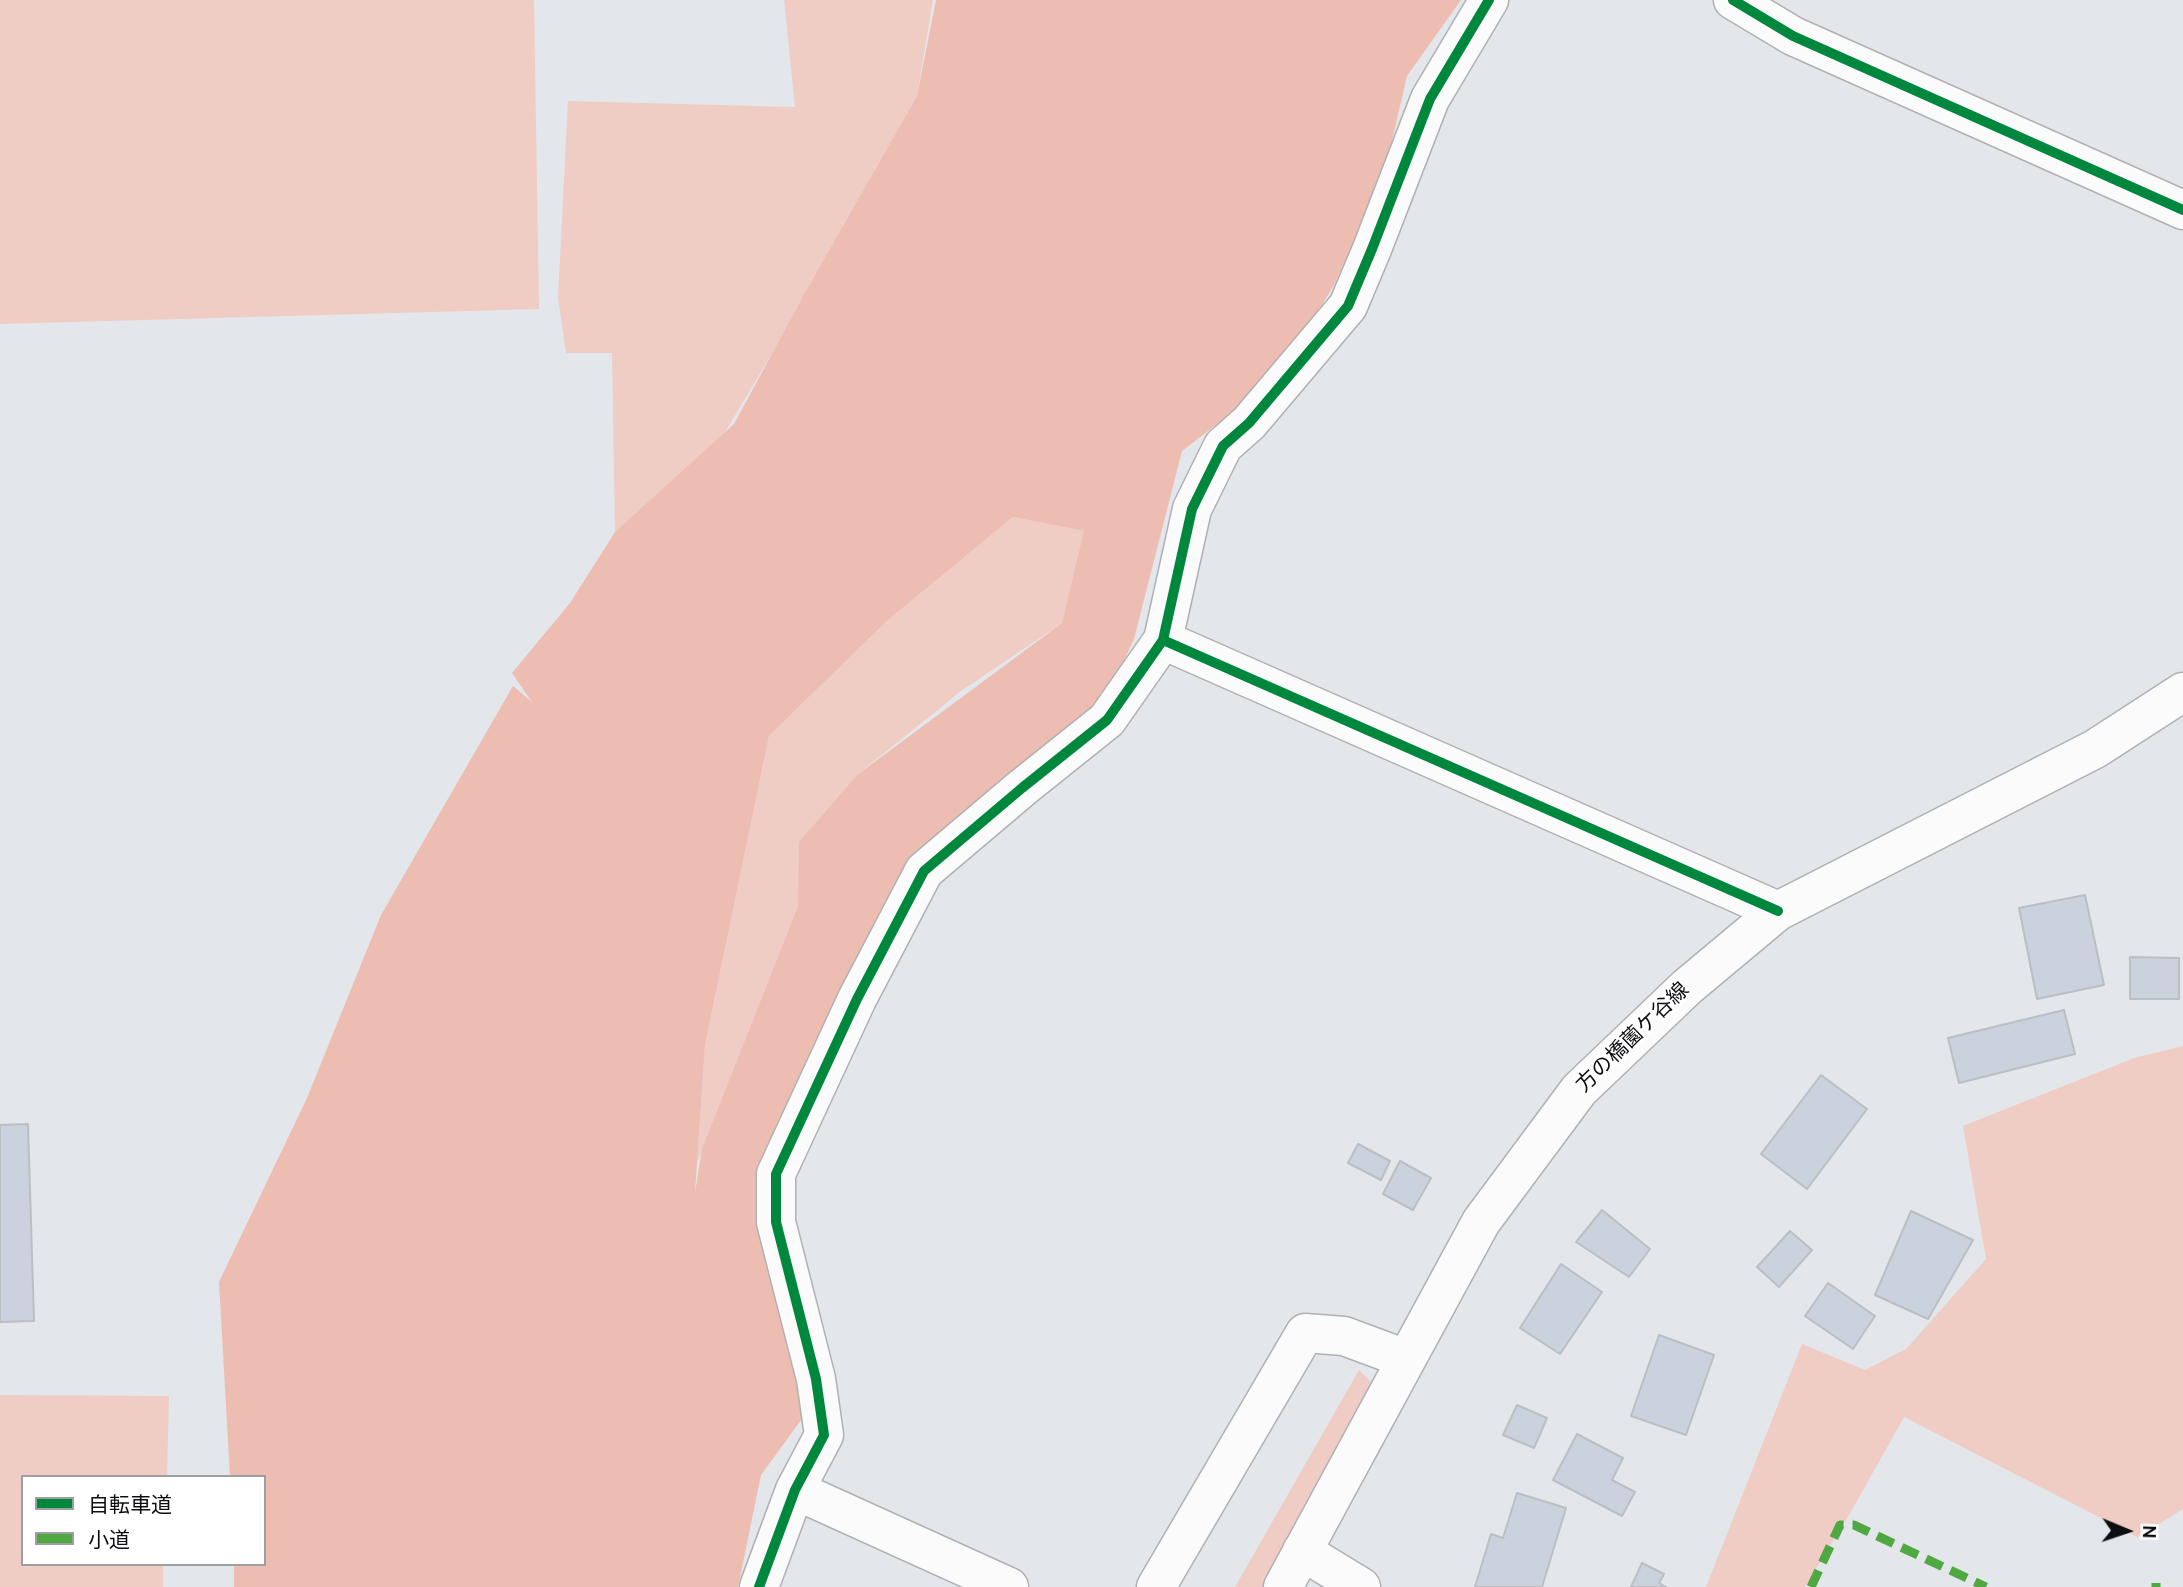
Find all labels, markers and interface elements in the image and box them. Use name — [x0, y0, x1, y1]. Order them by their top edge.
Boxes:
street label: 方の橋薗ケ谷線 — [1572, 979, 1696, 1099]
legend — [21, 1475, 266, 1566]
text: 自転車道 — [88, 1493, 172, 1520]
north arrow — [2092, 1496, 2162, 1566]
text: N — [2136, 1524, 2160, 1539]
text: 小道 — [88, 1528, 130, 1555]

